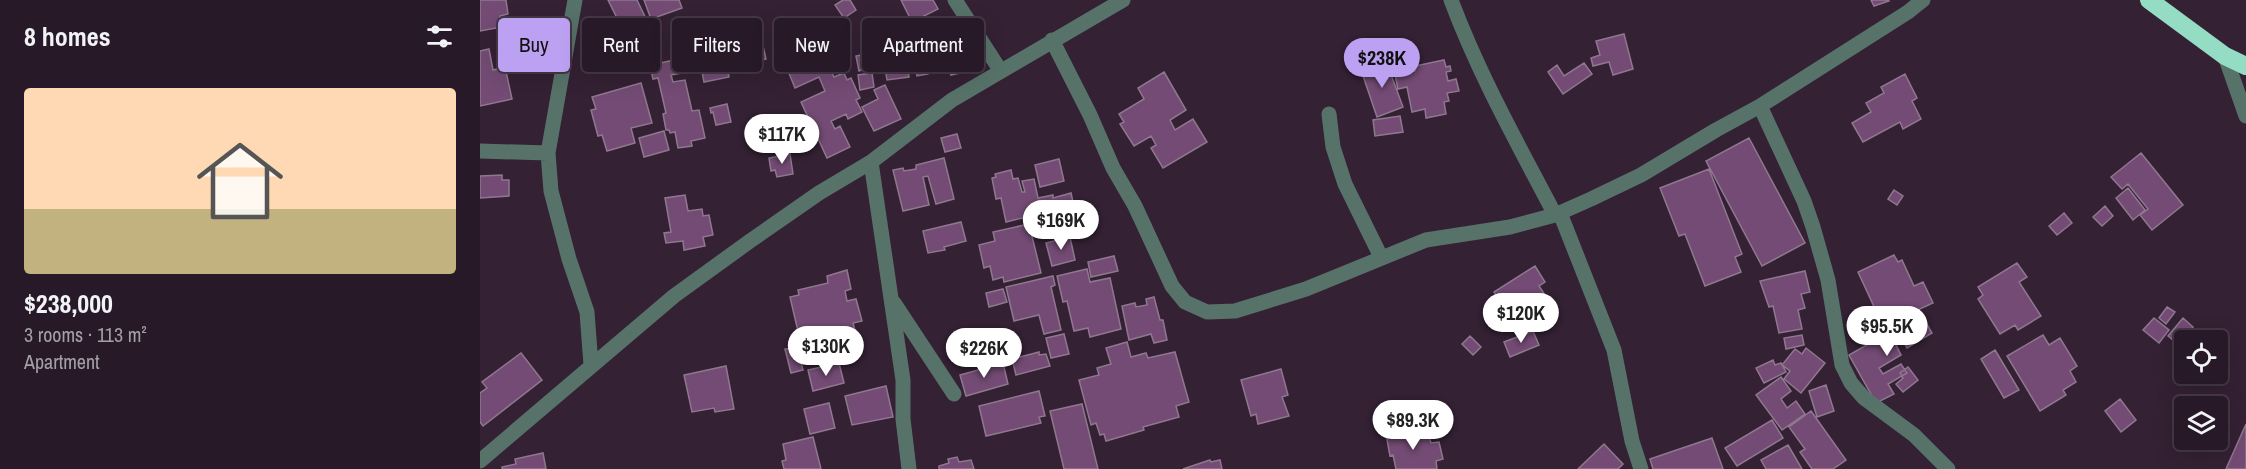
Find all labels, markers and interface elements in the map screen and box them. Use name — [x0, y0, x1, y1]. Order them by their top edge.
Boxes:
chip: Buy — [498, 18, 570, 72]
chip: Rent — [582, 18, 660, 72]
chip: Filters — [672, 18, 762, 72]
chip: New — [774, 18, 850, 72]
chip: Apartment — [862, 18, 984, 72]
text: 8 homes — [24, 19, 111, 54]
icon: filters — [423, 20, 456, 53]
pin: $238K — [1340, 38, 1424, 89]
text: $238K — [1358, 44, 1406, 71]
pin: $117K — [740, 114, 824, 165]
text: $117K — [758, 120, 806, 147]
icon: home — [186, 127, 294, 235]
pin: $169K — [1019, 200, 1103, 251]
text: $169K — [1037, 206, 1085, 233]
text: $238,000 — [24, 286, 113, 321]
pin: $120K — [1479, 293, 1563, 344]
text: $120K — [1497, 299, 1545, 326]
pin: $95.5K — [1838, 306, 1936, 357]
text: $95.5K — [1861, 312, 1913, 339]
text: 3 rooms · 113 m² — [24, 321, 147, 348]
pin: $130K — [784, 326, 868, 377]
pin: $226K — [942, 328, 1026, 379]
map controls — [2174, 330, 2228, 450]
button: locate — [2174, 330, 2228, 384]
text: $130K — [802, 332, 850, 359]
text: $226K — [960, 334, 1008, 361]
text: Apartment — [24, 348, 100, 375]
button: layers — [2174, 396, 2228, 450]
pin: $89.3K — [1364, 400, 1462, 451]
text: $89.3K — [1387, 406, 1439, 433]

